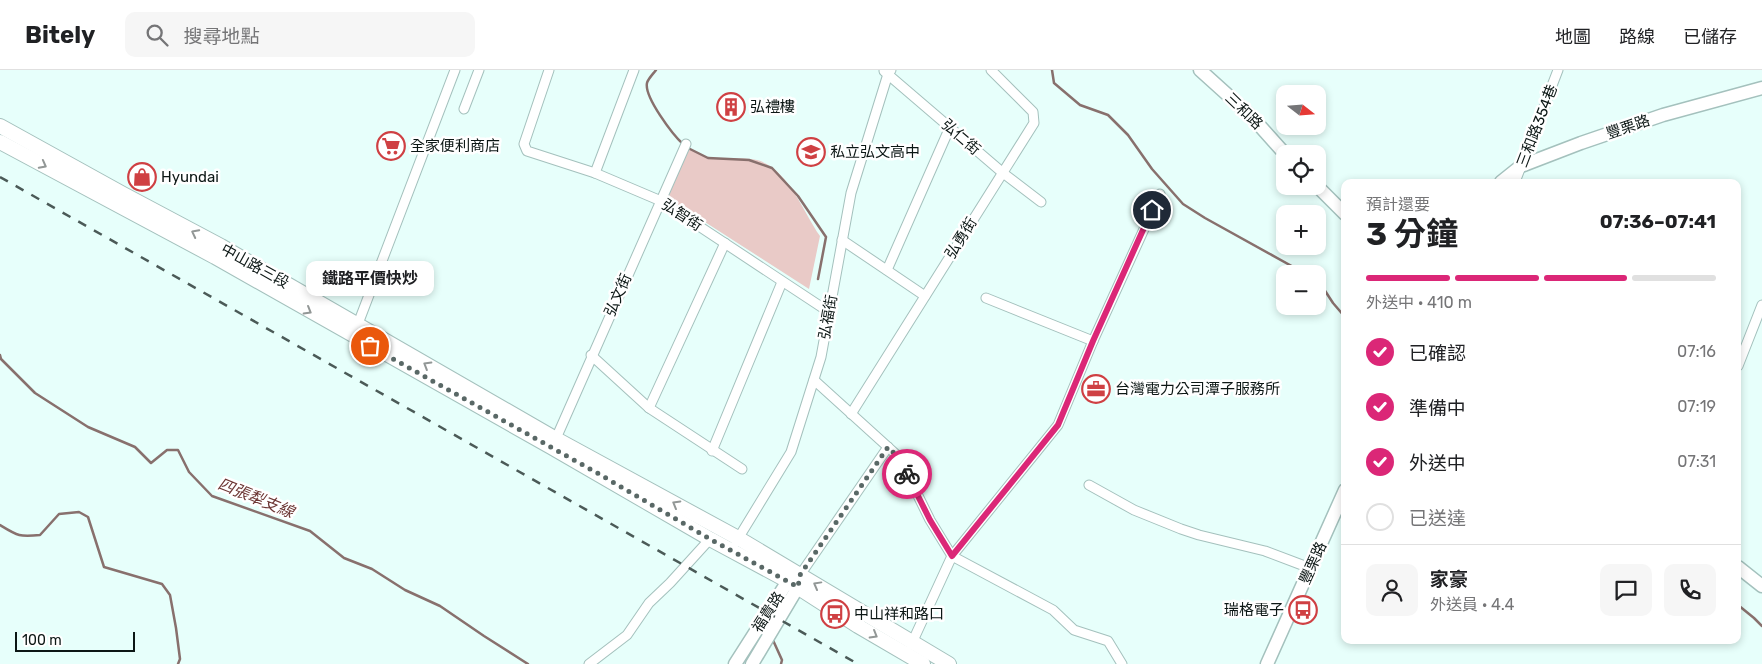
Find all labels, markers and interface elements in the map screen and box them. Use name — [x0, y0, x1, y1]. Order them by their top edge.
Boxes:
search box — [125, 12, 475, 57]
text: Bitely — [25, 21, 95, 49]
icon: search — [143, 21, 171, 49]
text: 搜尋地點 — [183, 25, 259, 48]
text: 地圖 — [1555, 26, 1591, 48]
text: 路線 — [1619, 26, 1655, 48]
text: 已儲存 — [1683, 26, 1737, 48]
street label: 三和路354巷 — [1513, 82, 1561, 170]
north arrow — [1276, 85, 1326, 135]
map controls — [1276, 85, 1326, 315]
street label: 三和路 — [1222, 89, 1266, 133]
building icon: 弘禮樓 — [716, 92, 746, 122]
place label: 弘禮樓 — [750, 98, 795, 116]
street label: 豐栗路 — [1604, 111, 1652, 143]
street label: 弘仁街 — [938, 115, 984, 159]
supermarket icon: 全家便利商店 — [376, 131, 406, 161]
place label: 全家便利商店 — [410, 137, 500, 155]
school or university icon: 私立弘文高中 — [796, 137, 826, 167]
place label: 私立弘文高中 — [830, 143, 920, 161]
button: locate — [1276, 145, 1326, 195]
one-way arrow — [38, 159, 47, 169]
shop icon: Hyundai — [127, 162, 157, 192]
place label: Hyundai — [161, 168, 219, 186]
pin — [1131, 189, 1173, 231]
street label: 弘智街 — [658, 195, 706, 235]
text: 預計還要 — [1366, 195, 1430, 214]
icon: home — [1138, 196, 1166, 224]
button: + — [1276, 205, 1326, 255]
text: 07:36–07:41 — [1600, 210, 1716, 233]
street label: 弘勇街 — [941, 214, 981, 262]
text: 3 分鐘 — [1366, 215, 1458, 253]
one-way arrow — [191, 229, 200, 239]
street label: 中山路三段 — [218, 240, 292, 292]
callout: 鐵路平價快炒 — [306, 261, 434, 296]
button: − — [1276, 265, 1326, 315]
text: 鐵路平價快炒 — [322, 269, 418, 288]
street label: 弘文街 — [601, 271, 635, 319]
street label: 弘福街 — [815, 293, 841, 341]
text: 外送中 · 410 m — [1366, 293, 1472, 312]
one-way arrow — [303, 304, 312, 314]
pin — [349, 325, 391, 367]
icon: bag — [356, 332, 384, 360]
icon: check — [1366, 338, 1394, 366]
text: 已確認 — [1409, 342, 1466, 365]
text: 07:16 — [1677, 342, 1716, 361]
one-way arrow — [424, 362, 433, 372]
office icon: 台灣電力公司潭子服務所 — [1081, 374, 1111, 404]
place label: 台灣電力公司潭子服務所 — [1115, 380, 1280, 398]
icon: check — [1366, 393, 1394, 421]
text: 準備中 — [1409, 397, 1466, 420]
text: 07:19 — [1677, 397, 1716, 416]
icon: check — [1366, 448, 1394, 476]
courier — [882, 449, 932, 499]
text: 外送中 — [1409, 452, 1466, 475]
text: 07:31 — [1677, 452, 1716, 471]
icon: bike — [893, 460, 921, 488]
water label: 四張犁支線 — [215, 474, 298, 523]
one-way arrow — [673, 500, 682, 510]
text: 已送達 — [1409, 507, 1466, 530]
street label: 豐栗路 — [1296, 539, 1330, 587]
button: person — [1366, 564, 1418, 616]
button: chat — [1600, 564, 1652, 616]
button: phone — [1664, 564, 1716, 616]
text: 家豪 — [1430, 568, 1468, 591]
one-way arrow — [814, 581, 823, 591]
street label: 福貴路 — [748, 588, 788, 636]
bus stop icon: 瑞格電子 — [1288, 595, 1318, 625]
text: 外送員 · 4.4 — [1430, 595, 1515, 614]
bus stop icon: 中山祥和路口 — [820, 599, 850, 629]
place label: 瑞格電子 — [1224, 601, 1284, 619]
place label: 中山祥和路口 — [854, 605, 944, 623]
scale bar — [15, 629, 135, 652]
one-way arrow — [868, 629, 877, 639]
text: 100 m — [22, 632, 62, 649]

